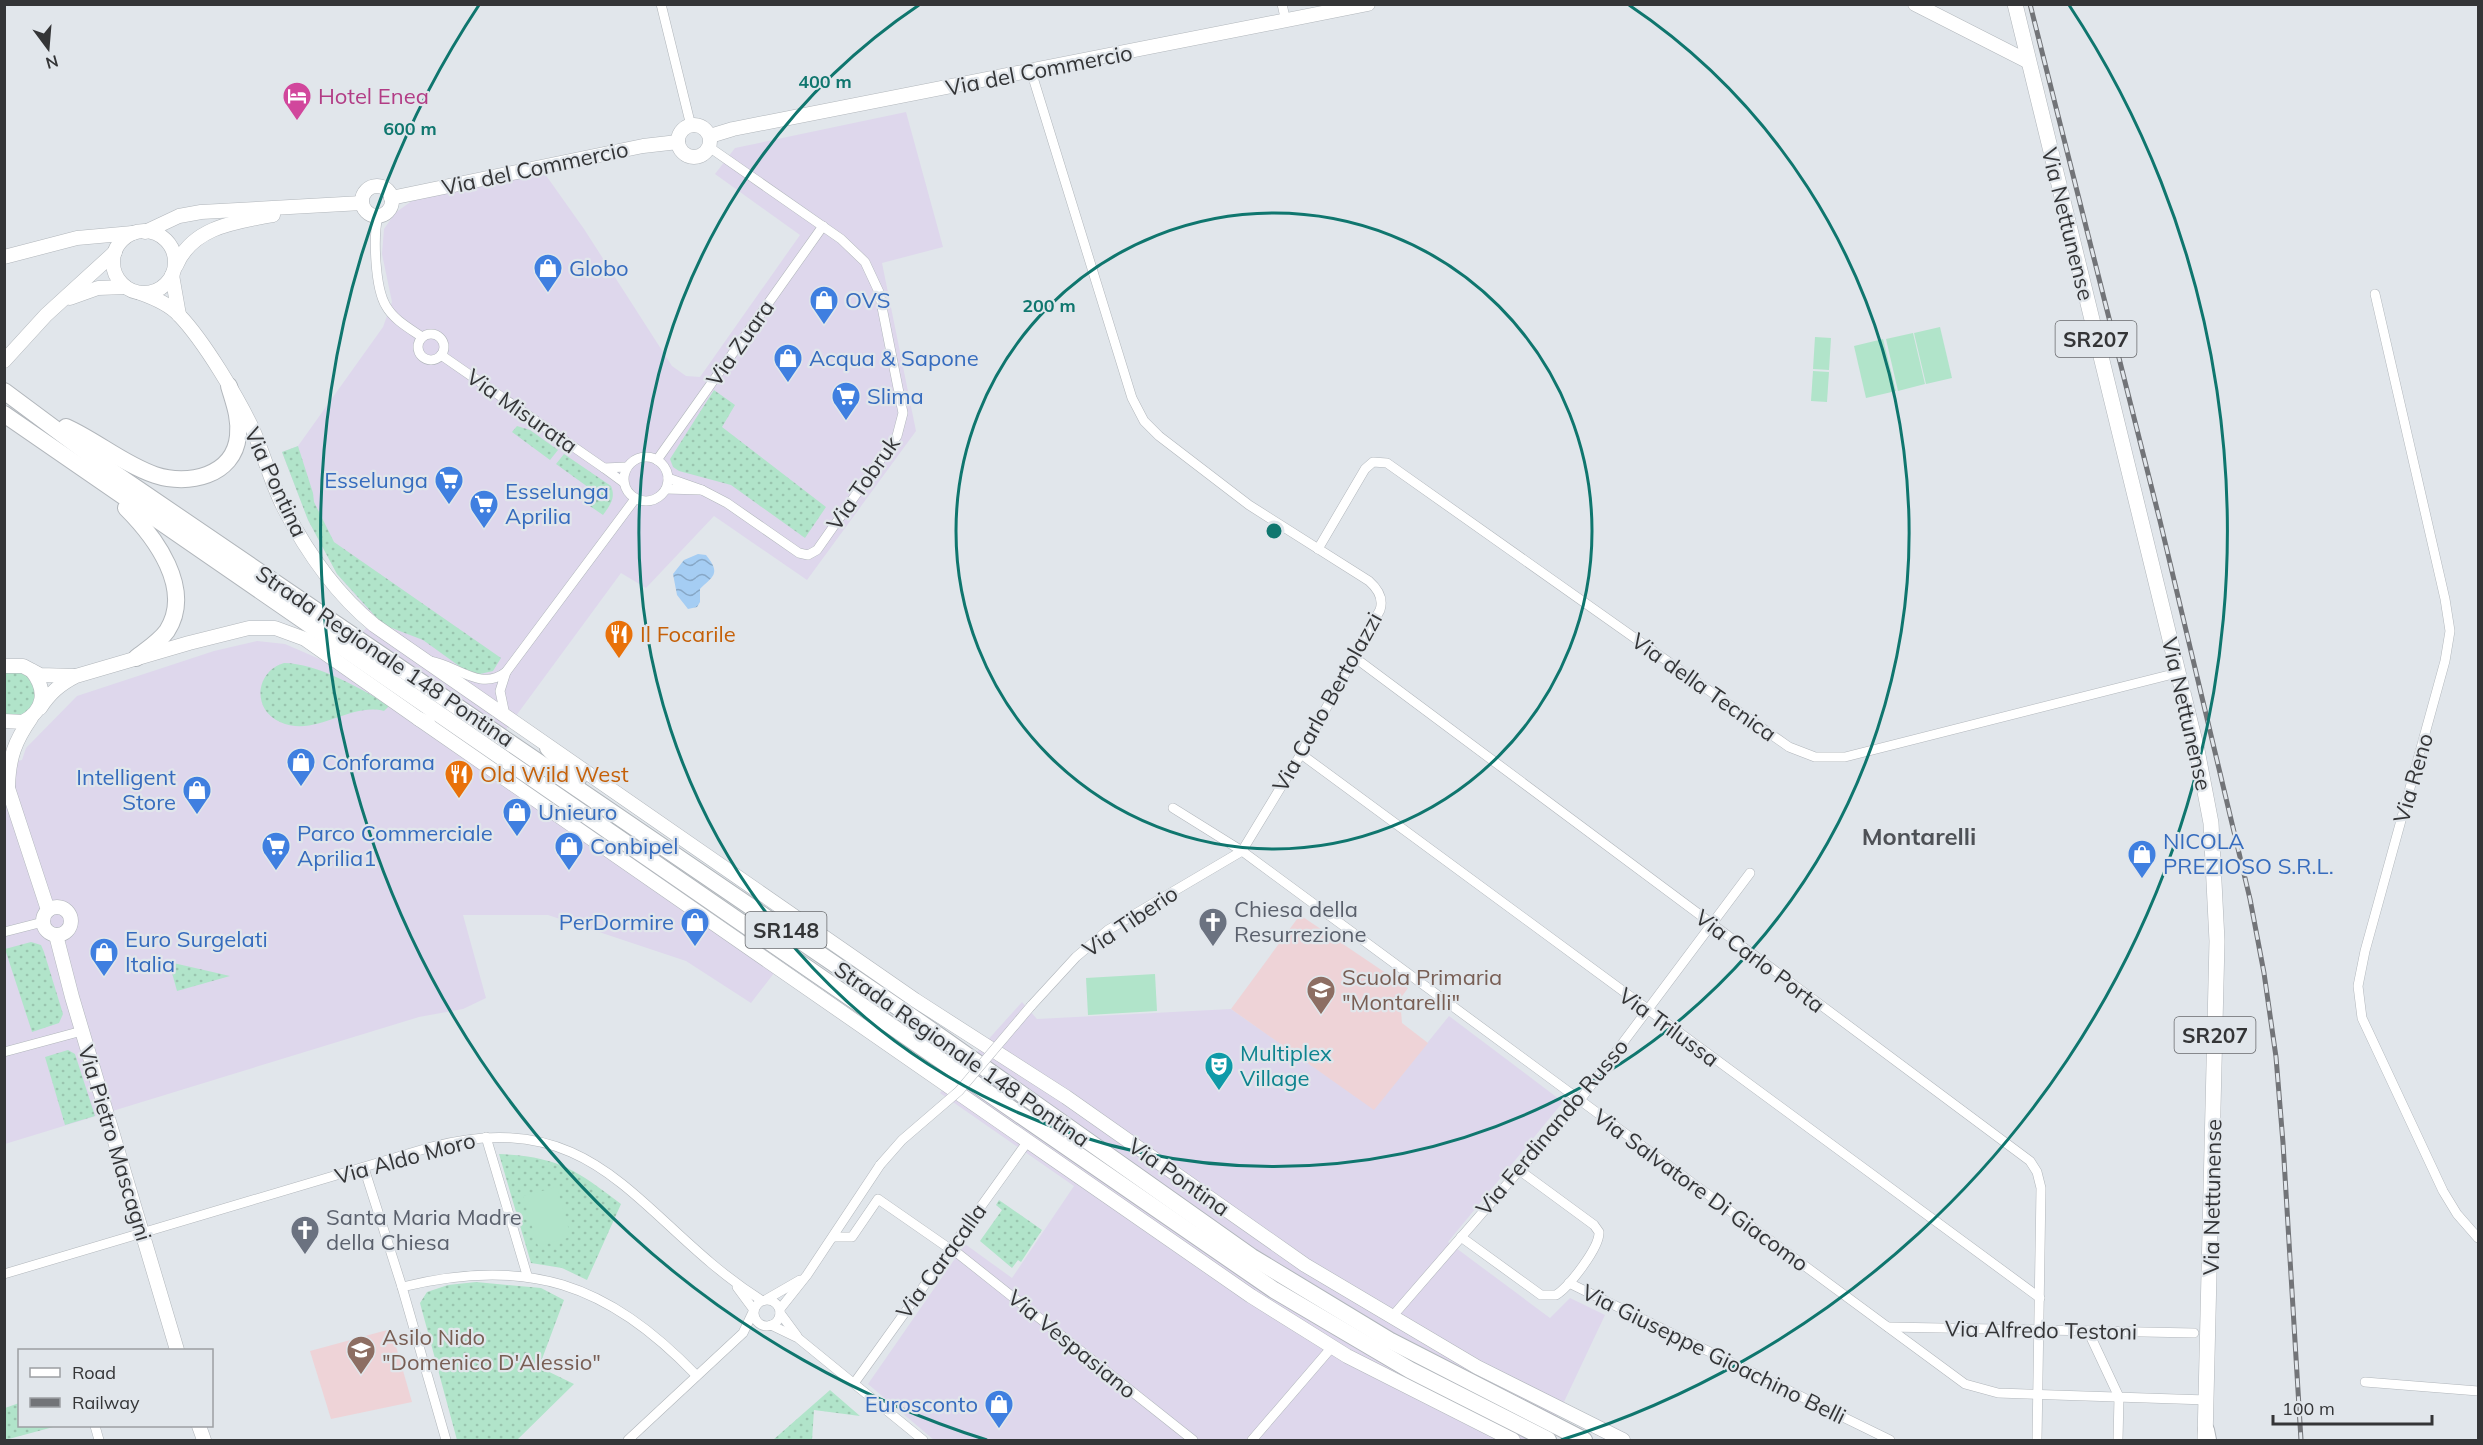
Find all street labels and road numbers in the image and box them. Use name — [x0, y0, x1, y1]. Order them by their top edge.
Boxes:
street label: Via del Commercio — [943, 38, 1135, 102]
street label: Via del Commercio — [439, 135, 631, 201]
street label: Via Nettunense — [2036, 145, 2100, 303]
street label: Via Zuara — [700, 294, 780, 392]
road number: SR207 — [2056, 321, 2136, 357]
street label: Via Misurata — [461, 362, 583, 460]
street label: Via Pontina — [238, 423, 314, 541]
street label: Via Tobruk — [820, 430, 906, 536]
street label: Strada Regionale 148 Pontina — [251, 559, 519, 753]
street label: Via Carlo Bertolazzi — [1266, 607, 1388, 797]
street label: Via della Tecnica — [1626, 627, 1782, 747]
street label: Via Nettunense — [2156, 635, 2218, 793]
street label: Via Reno — [2387, 730, 2439, 826]
street label: Via Tiberio — [1077, 879, 1183, 963]
street label: Via Carlo Porta — [1690, 903, 1830, 1019]
road number: SR148 — [746, 912, 826, 948]
street label: Strada Regionale 148 Pontina — [829, 955, 1095, 1153]
street label: Via Trilussa — [1613, 981, 1725, 1073]
road number: SR207 — [2174, 1017, 2256, 1053]
street label: Via Ferdinando Russo — [1470, 1033, 1634, 1221]
street label: Via Pietro Mascagni — [72, 1042, 158, 1244]
street label: Via Salvatore Di Giacomo — [1588, 1103, 1814, 1277]
street label: Via Nettunense — [2197, 1119, 2227, 1275]
street label: Via Aldo Moro — [332, 1126, 478, 1190]
street label: Via Pontina — [1123, 1132, 1235, 1222]
street label: Via Caracalla — [890, 1198, 992, 1324]
street label: Via Giuseppe Gioachino Belli — [1577, 1278, 1851, 1430]
street label: Via Vespasiano — [1002, 1284, 1142, 1404]
street label: Via Alfredo Testoni — [1945, 1314, 2137, 1346]

